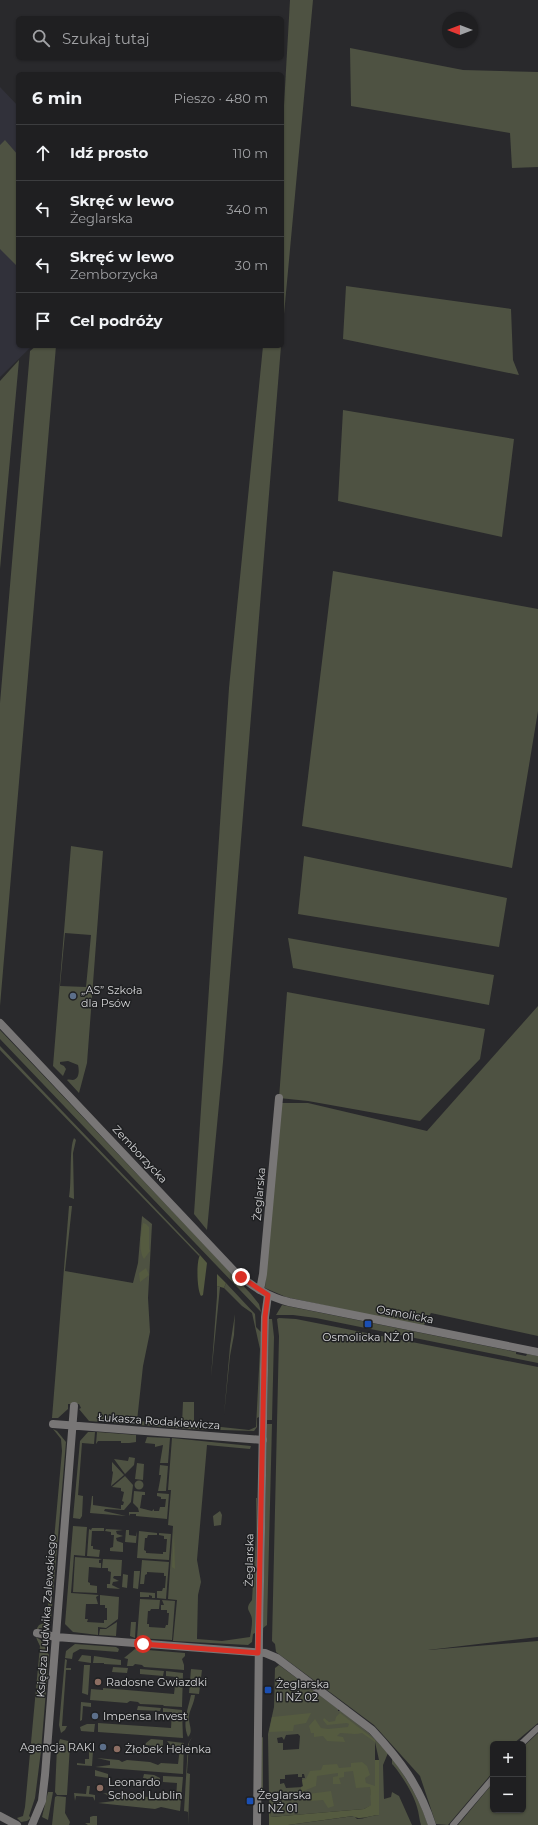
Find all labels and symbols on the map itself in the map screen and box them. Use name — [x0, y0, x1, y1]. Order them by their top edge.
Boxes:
north arrow — [442, 12, 478, 48]
place label: „AS” Szkoła dla Psów — [81, 983, 142, 1010]
marker: „AS” Szkoła dla Psów — [68, 991, 78, 1001]
street label: Zemborzycka — [110, 1122, 170, 1186]
street label: Żeglarska — [250, 1167, 268, 1221]
route end — [232, 1268, 250, 1286]
street label: Osmolicka — [375, 1302, 435, 1326]
marker: Osmolicka NŻ 01 — [363, 1319, 373, 1329]
place label: Osmolicka NŻ 01 — [322, 1330, 414, 1344]
street label: Łukasza Rodakiewicza — [97, 1410, 221, 1432]
street label: Żeglarska — [242, 1533, 256, 1587]
street label: Księdza Ludwika Zalewskiego — [33, 1534, 59, 1698]
route start — [134, 1635, 152, 1653]
place label: Radosne Gwiazdki — [106, 1675, 207, 1689]
marker: Radosne Gwiazdki — [93, 1677, 103, 1687]
place label: Żeglarska II NŻ 02 — [276, 1677, 329, 1704]
marker: Żeglarska II NŻ 02 — [263, 1685, 273, 1695]
place label: Impensa Invest — [103, 1709, 188, 1723]
marker: Impensa Invest — [90, 1711, 100, 1721]
place label: Agencja RAKI — [20, 1740, 95, 1754]
marker: Agencja RAKI — [98, 1742, 108, 1752]
place label: Żłobek Helenka — [125, 1742, 211, 1756]
marker: Żłobek Helenka — [112, 1744, 122, 1754]
place label: Leonardo School Lublin — [108, 1775, 183, 1802]
marker: Leonardo School Lublin — [95, 1783, 105, 1793]
place label: Żeglarska II NŻ 01 — [258, 1788, 311, 1815]
marker: Żeglarska II NŻ 01 — [245, 1796, 255, 1806]

